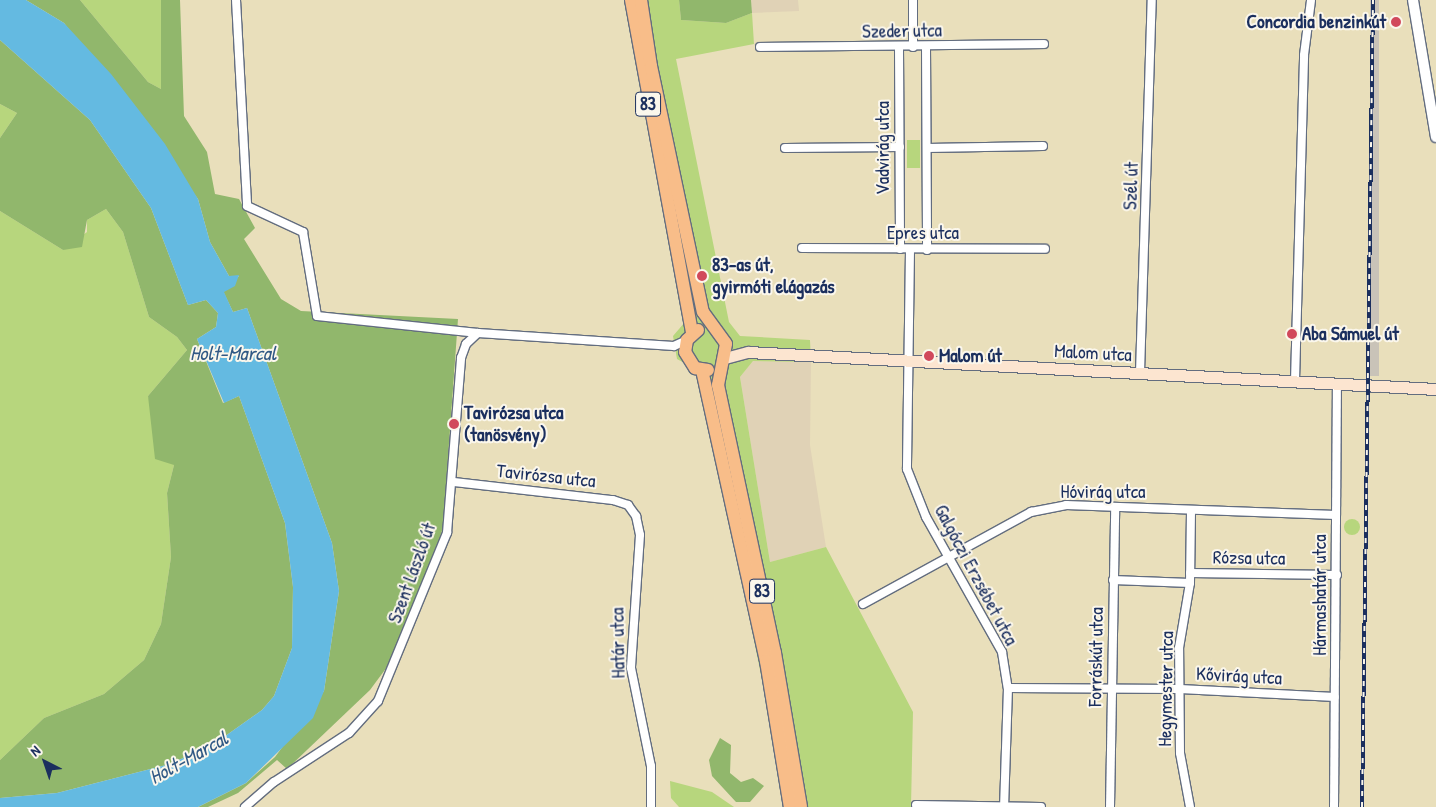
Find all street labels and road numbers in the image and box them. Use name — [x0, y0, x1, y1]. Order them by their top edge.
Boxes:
street label: Szeder utca — [862, 19, 942, 43]
road number: 83 — [634, 88, 662, 120]
street label: Vadvirág utca — [872, 101, 894, 195]
street label: Szél út — [1119, 162, 1143, 210]
street label: Epres utca — [887, 222, 959, 244]
street label: Malom utca — [1054, 340, 1132, 366]
street label: Tavirózsa utca — [495, 459, 597, 493]
street label: Hóvirág utca — [1061, 481, 1145, 503]
street label: Galgóczi Erzsébet utca — [929, 501, 1023, 649]
street label: Szent László út — [383, 520, 441, 626]
street label: Hármashatár utca — [1309, 534, 1331, 656]
street label: Rózsa utca — [1213, 546, 1285, 570]
road number: 83 — [748, 576, 776, 606]
street label: Határ utca — [606, 607, 630, 679]
street label: Forráskút utca — [1084, 607, 1108, 707]
street label: Hegymester utca — [1154, 631, 1178, 747]
street label: Kővirág utca — [1195, 662, 1283, 690]

